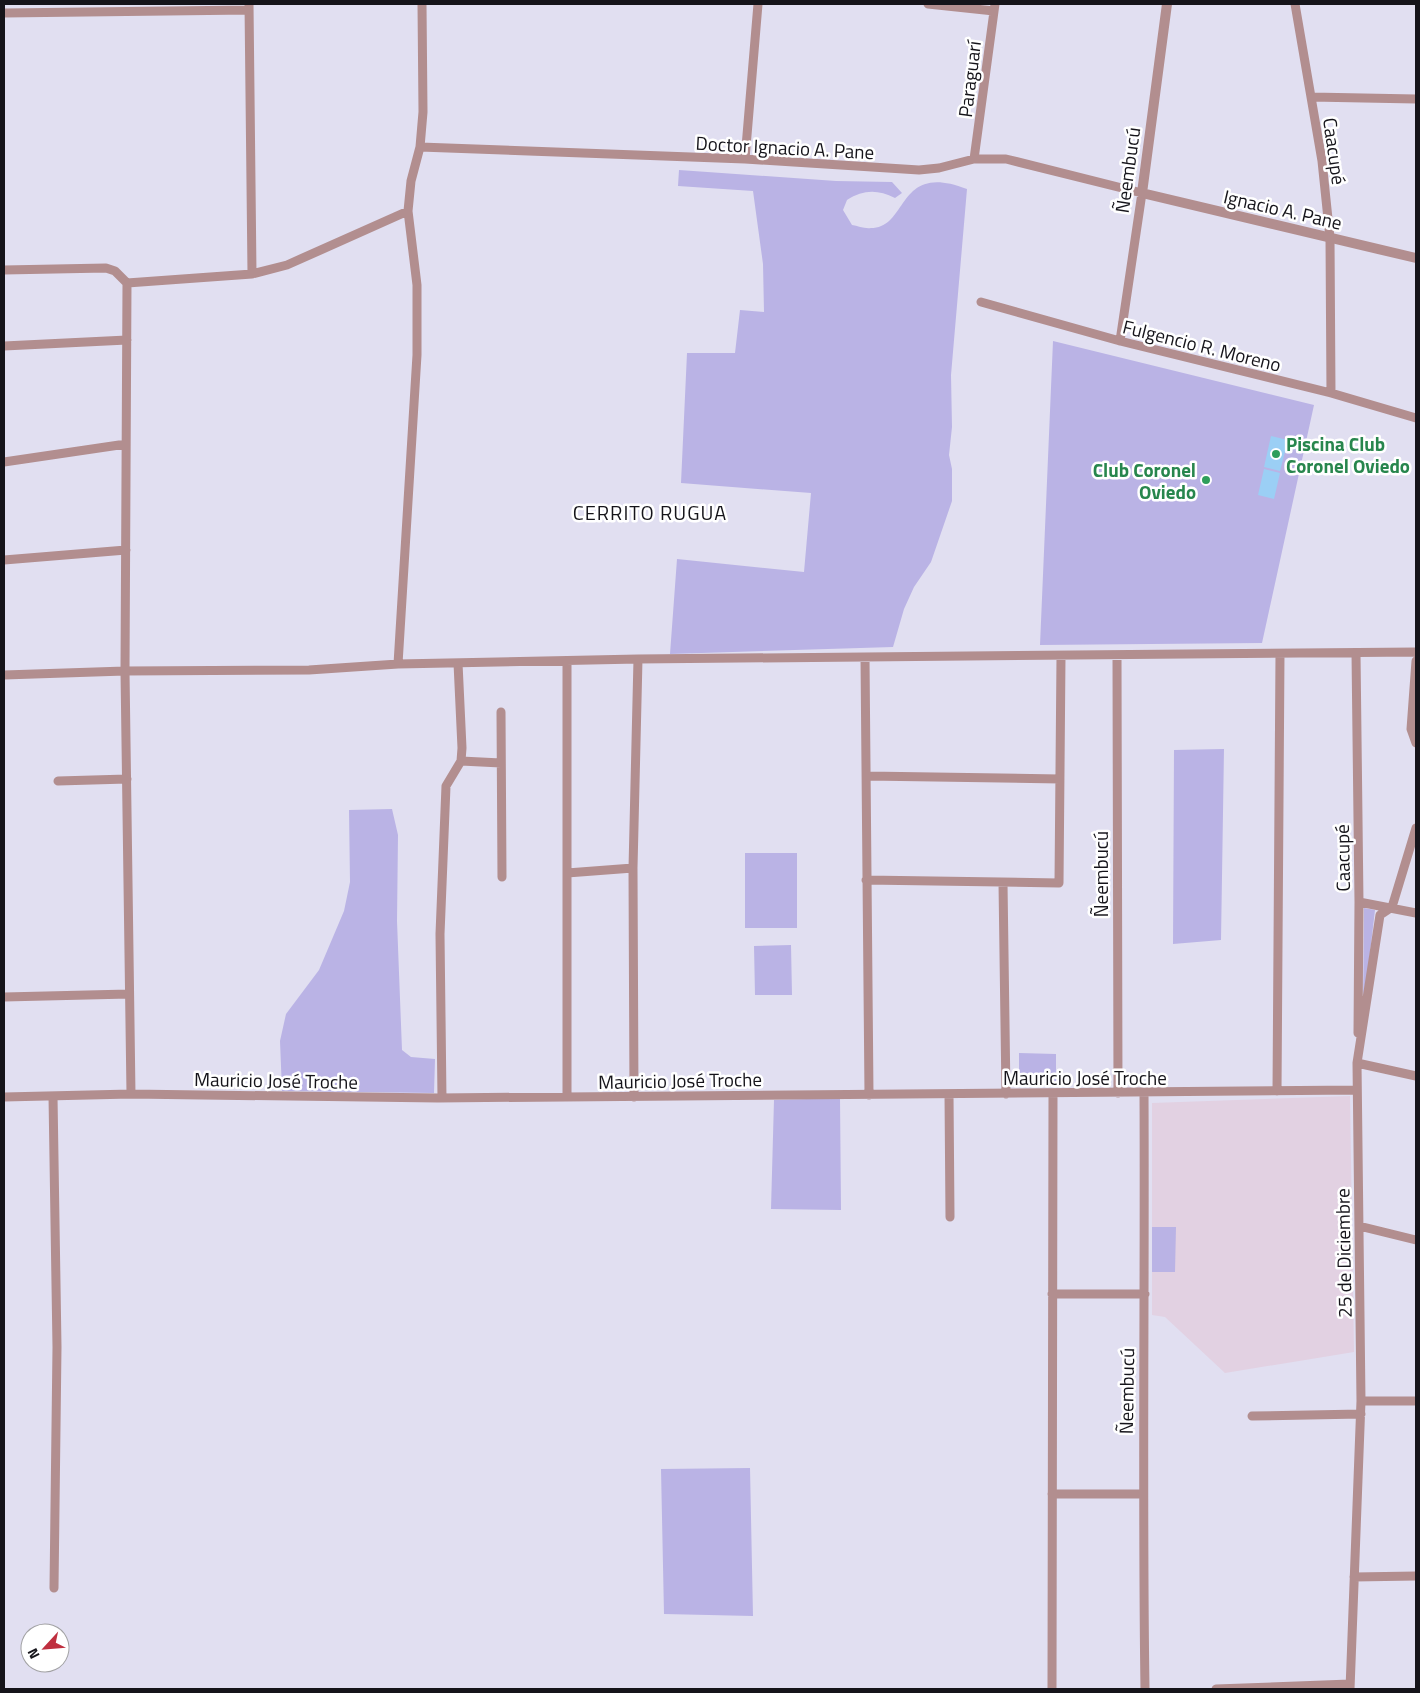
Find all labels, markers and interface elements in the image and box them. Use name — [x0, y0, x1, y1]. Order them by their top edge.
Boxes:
street label: Paraguarí — [950, 37, 988, 119]
street label: Caacupé — [1316, 116, 1354, 186]
street label: Ñeembucú — [1107, 125, 1147, 215]
street label: Doctor Ignacio A. Pane — [695, 128, 875, 166]
street label: Ignacio A. Pane — [1221, 181, 1345, 237]
street label: Fulgencio R. Moreno — [1120, 311, 1284, 379]
place label: Piscina Club Coronel Oviedo — [1286, 429, 1410, 480]
marker: Piscina Club Coronel Oviedo — [1270, 448, 1282, 460]
place label: Club Coronel Oviedo — [1093, 455, 1196, 506]
marker: Club Coronel Oviedo — [1200, 474, 1212, 486]
district label: CERRITO RUGUA — [573, 497, 727, 528]
street label: Caacupé — [1327, 824, 1357, 892]
street label: Ñeembucú — [1086, 831, 1115, 917]
street label: Mauricio José Troche — [1003, 1063, 1167, 1092]
street label: Mauricio José Troche — [194, 1064, 358, 1096]
street label: Mauricio José Troche — [598, 1064, 762, 1096]
street label: 25 de Diciembre — [1327, 1188, 1359, 1318]
street label: Ñeembucú — [1111, 1348, 1141, 1434]
north arrow — [20, 1623, 70, 1673]
text: N — [21, 1645, 44, 1663]

